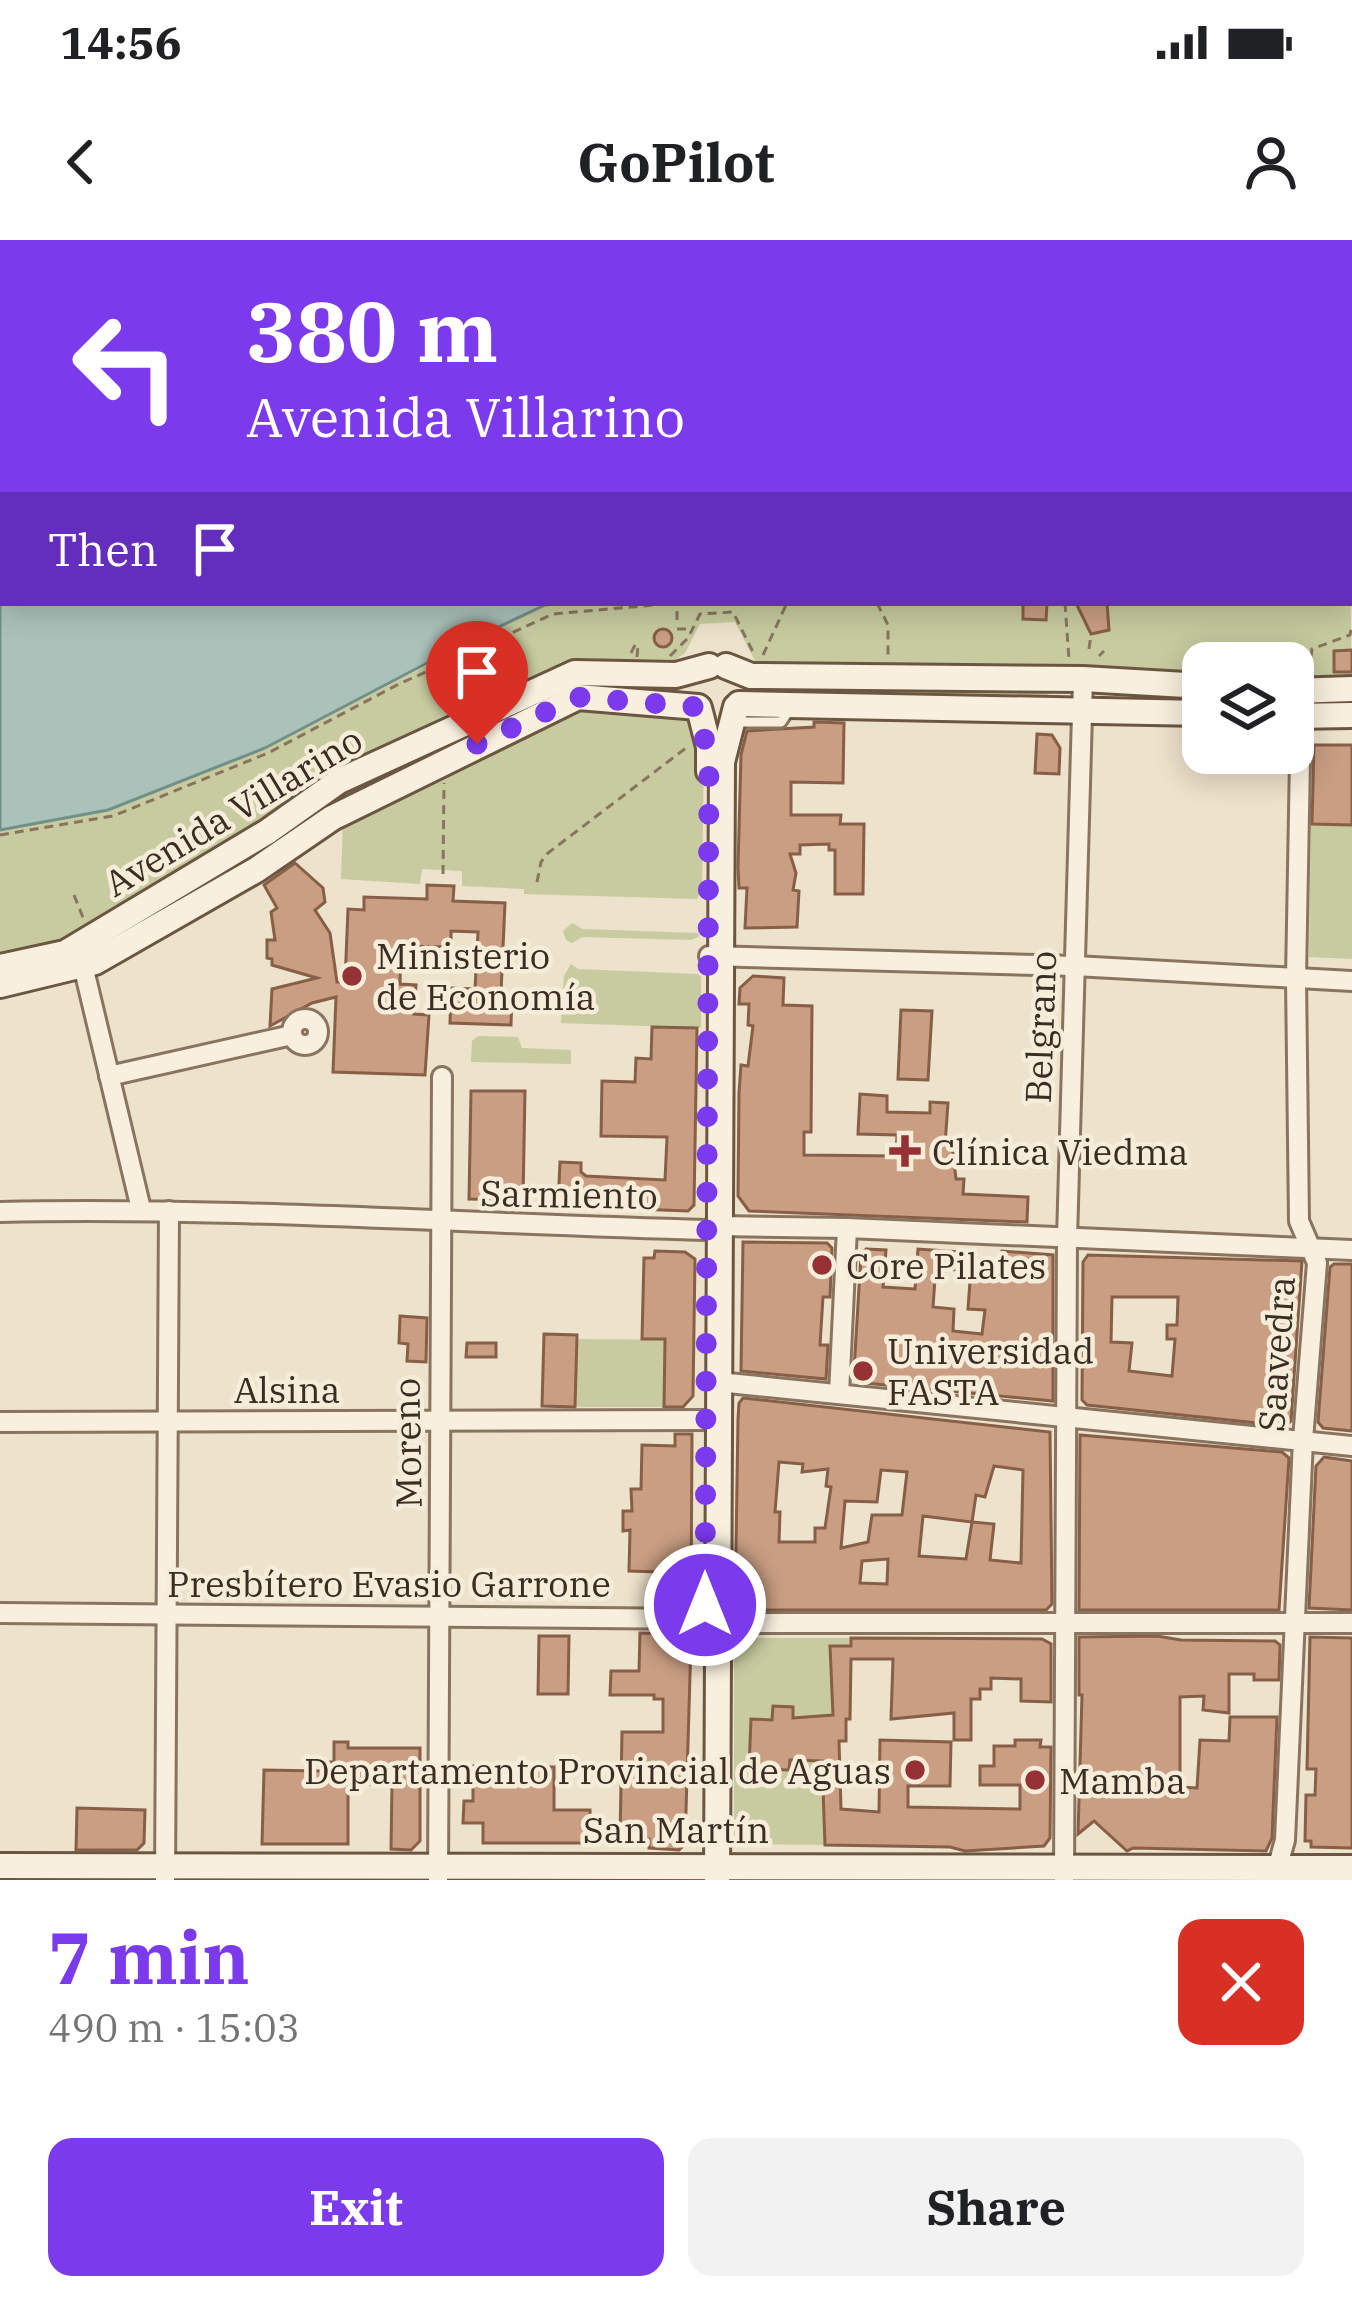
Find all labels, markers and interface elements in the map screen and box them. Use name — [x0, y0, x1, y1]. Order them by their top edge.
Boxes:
text: 14:56 — [60, 13, 182, 71]
text: GoPilot — [577, 127, 775, 197]
icon: back — [48, 129, 114, 195]
icon: person — [1238, 129, 1304, 195]
text: 380 m — [246, 276, 498, 385]
icon: left — [48, 288, 204, 444]
text: Avenida Villarino — [246, 382, 685, 452]
icon: arrive — [182, 516, 248, 582]
text: Then — [48, 520, 158, 578]
pin — [426, 621, 528, 744]
icon: arrive — [444, 639, 510, 705]
map controls — [1182, 642, 1314, 774]
button: layers — [1182, 642, 1314, 774]
street label: Avenida Villarino — [96, 716, 370, 906]
place label: Ministerio de Economía — [376, 932, 595, 1020]
street label: Belgrano — [1014, 950, 1066, 1104]
marker: Ministerio de Economía — [339, 963, 365, 989]
place label: Clínica Viedma — [932, 1128, 1188, 1175]
marker: Clínica Viedma — [889, 1135, 921, 1167]
street label: Sarmiento — [480, 1169, 658, 1219]
place label: Core Pilates — [846, 1242, 1046, 1289]
marker: Core Pilates — [809, 1252, 835, 1278]
street label: Saavedra — [1247, 1275, 1305, 1433]
place label: Universidad FASTA — [887, 1327, 1094, 1415]
marker: Universidad FASTA — [850, 1358, 876, 1384]
street label: Alsina — [234, 1366, 340, 1413]
street label: Moreno — [382, 1377, 432, 1509]
position arrow — [642, 1542, 768, 1668]
street label: Presbítero Evasio Garrone — [167, 1560, 611, 1607]
place label: Departamento Provincial de Aguas — [304, 1747, 891, 1794]
marker: Departamento Provincial de Aguas — [902, 1757, 928, 1783]
place label: Mamba — [1059, 1757, 1186, 1804]
marker: Mamba — [1022, 1767, 1048, 1793]
street label: San Martín — [583, 1806, 769, 1853]
text: 7 min — [48, 1910, 250, 2004]
button: close — [1178, 1919, 1304, 2045]
text: 490 m · 15:03 — [48, 2002, 300, 2053]
button: Exit — [48, 2138, 664, 2276]
button: Share — [688, 2138, 1304, 2276]

